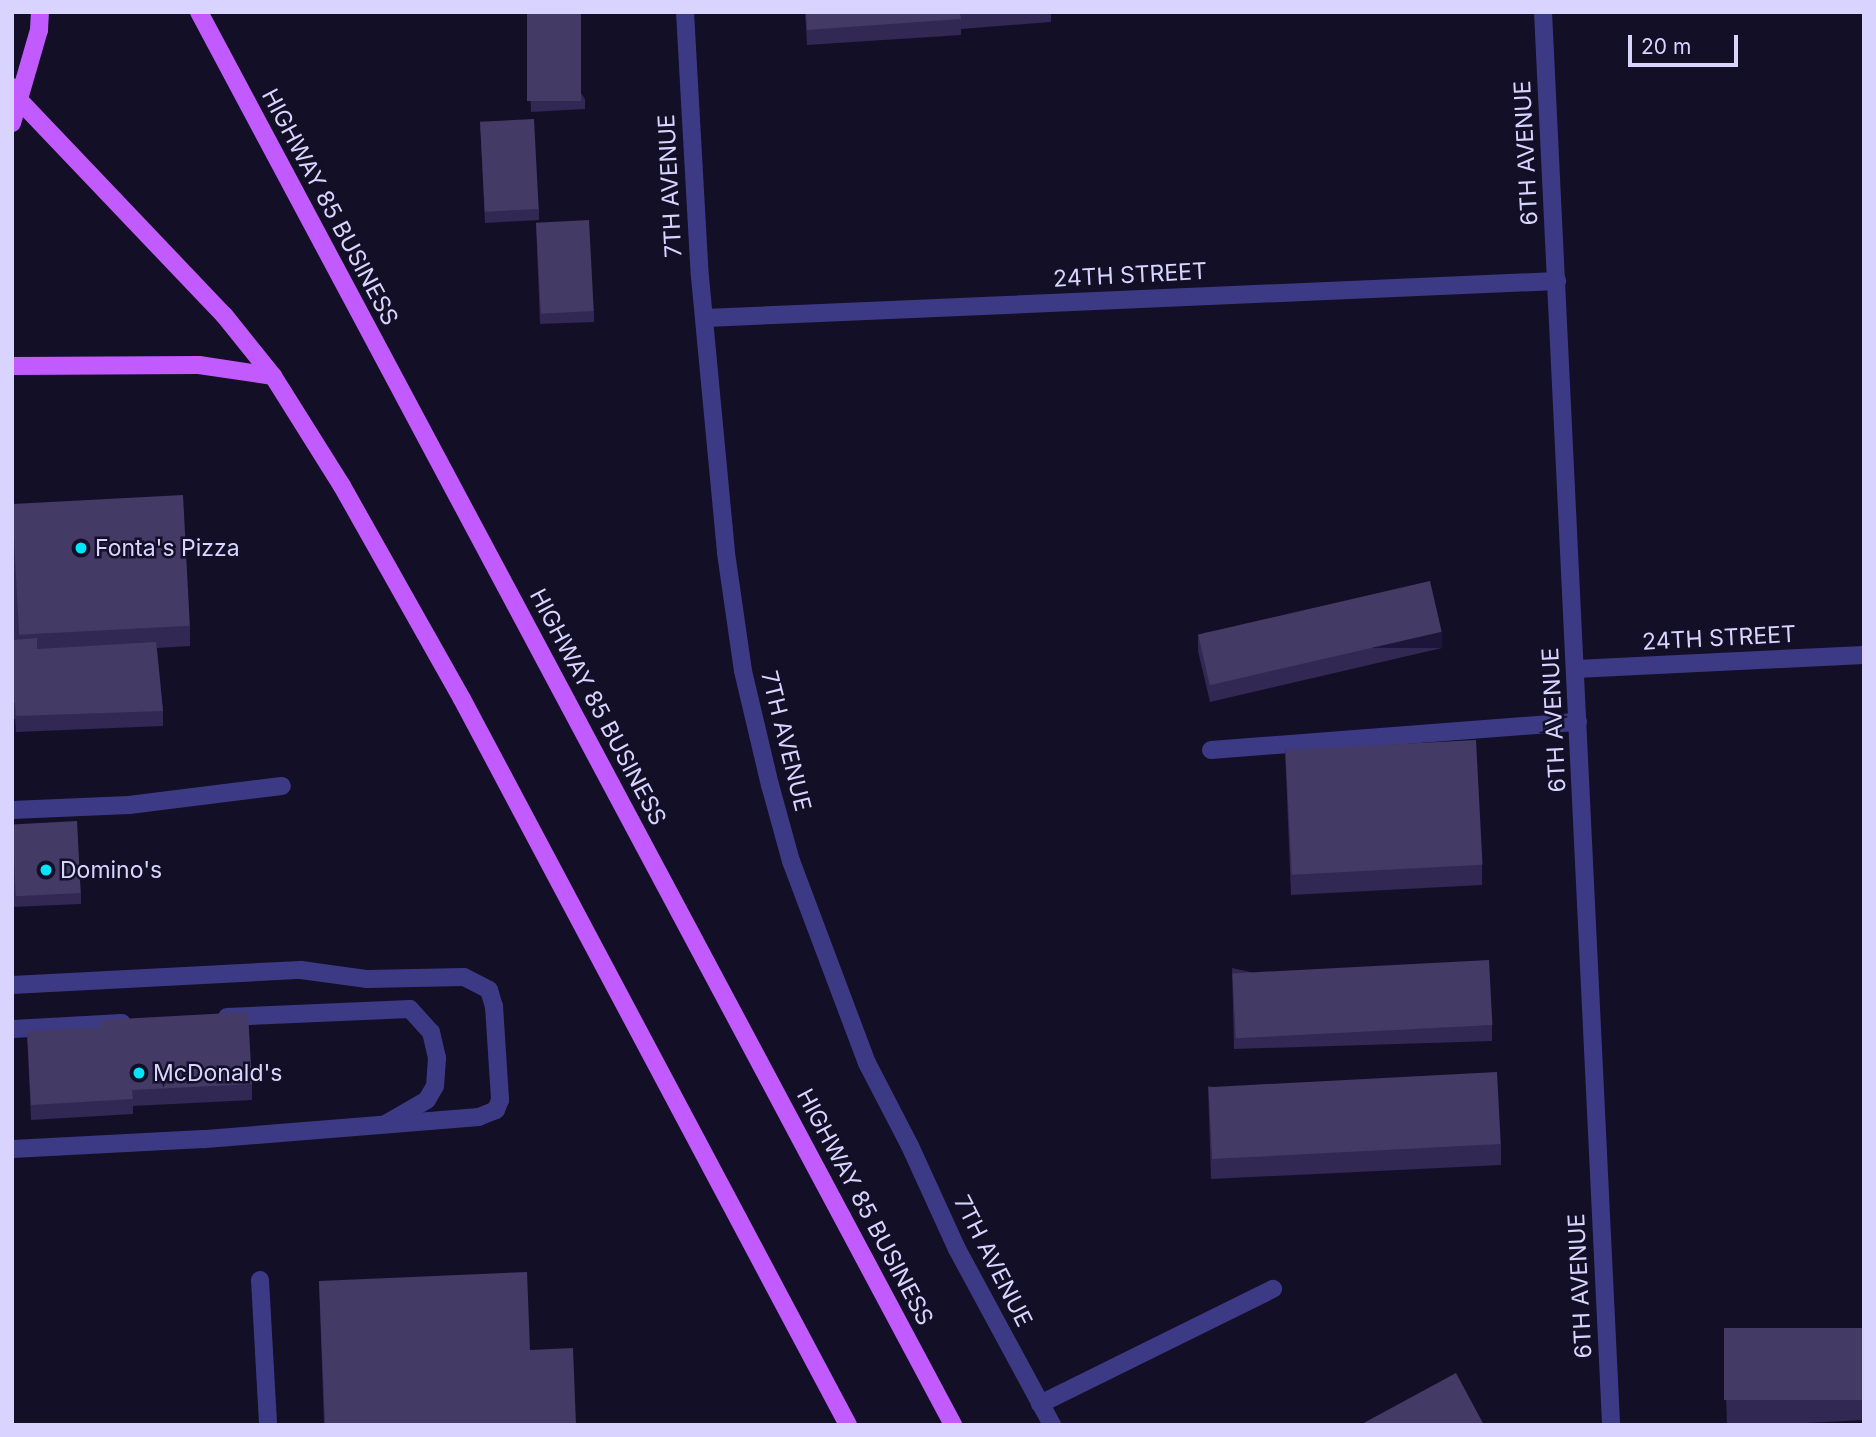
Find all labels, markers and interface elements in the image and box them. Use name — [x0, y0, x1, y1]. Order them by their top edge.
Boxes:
scale bar — [1631, 21, 1741, 65]
text: 20 m — [1641, 34, 1691, 59]
street label: 6TH AVENUE — [1508, 80, 1544, 226]
street label: HIGHWAY 85 BUSINESS — [256, 84, 404, 330]
street label: 7TH AVENUE — [652, 114, 688, 258]
street label: 24TH STREET — [1052, 257, 1208, 293]
place label: Fonta's Pizza — [95, 534, 240, 562]
marker: Fonta's Pizza — [73, 540, 89, 556]
street label: HIGHWAY 85 BUSINESS — [524, 584, 672, 830]
street label: 24TH STREET — [1641, 620, 1797, 656]
street label: 6TH AVENUE — [1536, 647, 1572, 793]
street label: 7TH AVENUE — [755, 668, 817, 814]
place label: Domino's — [60, 856, 162, 884]
marker: Domino's — [38, 862, 54, 878]
place label: McDonald's — [153, 1059, 282, 1087]
marker: McDonald's — [131, 1065, 147, 1081]
street label: HIGHWAY 85 BUSINESS — [791, 1084, 939, 1330]
street label: 7TH AVENUE — [948, 1191, 1038, 1331]
street label: 6TH AVENUE — [1562, 1213, 1598, 1359]

